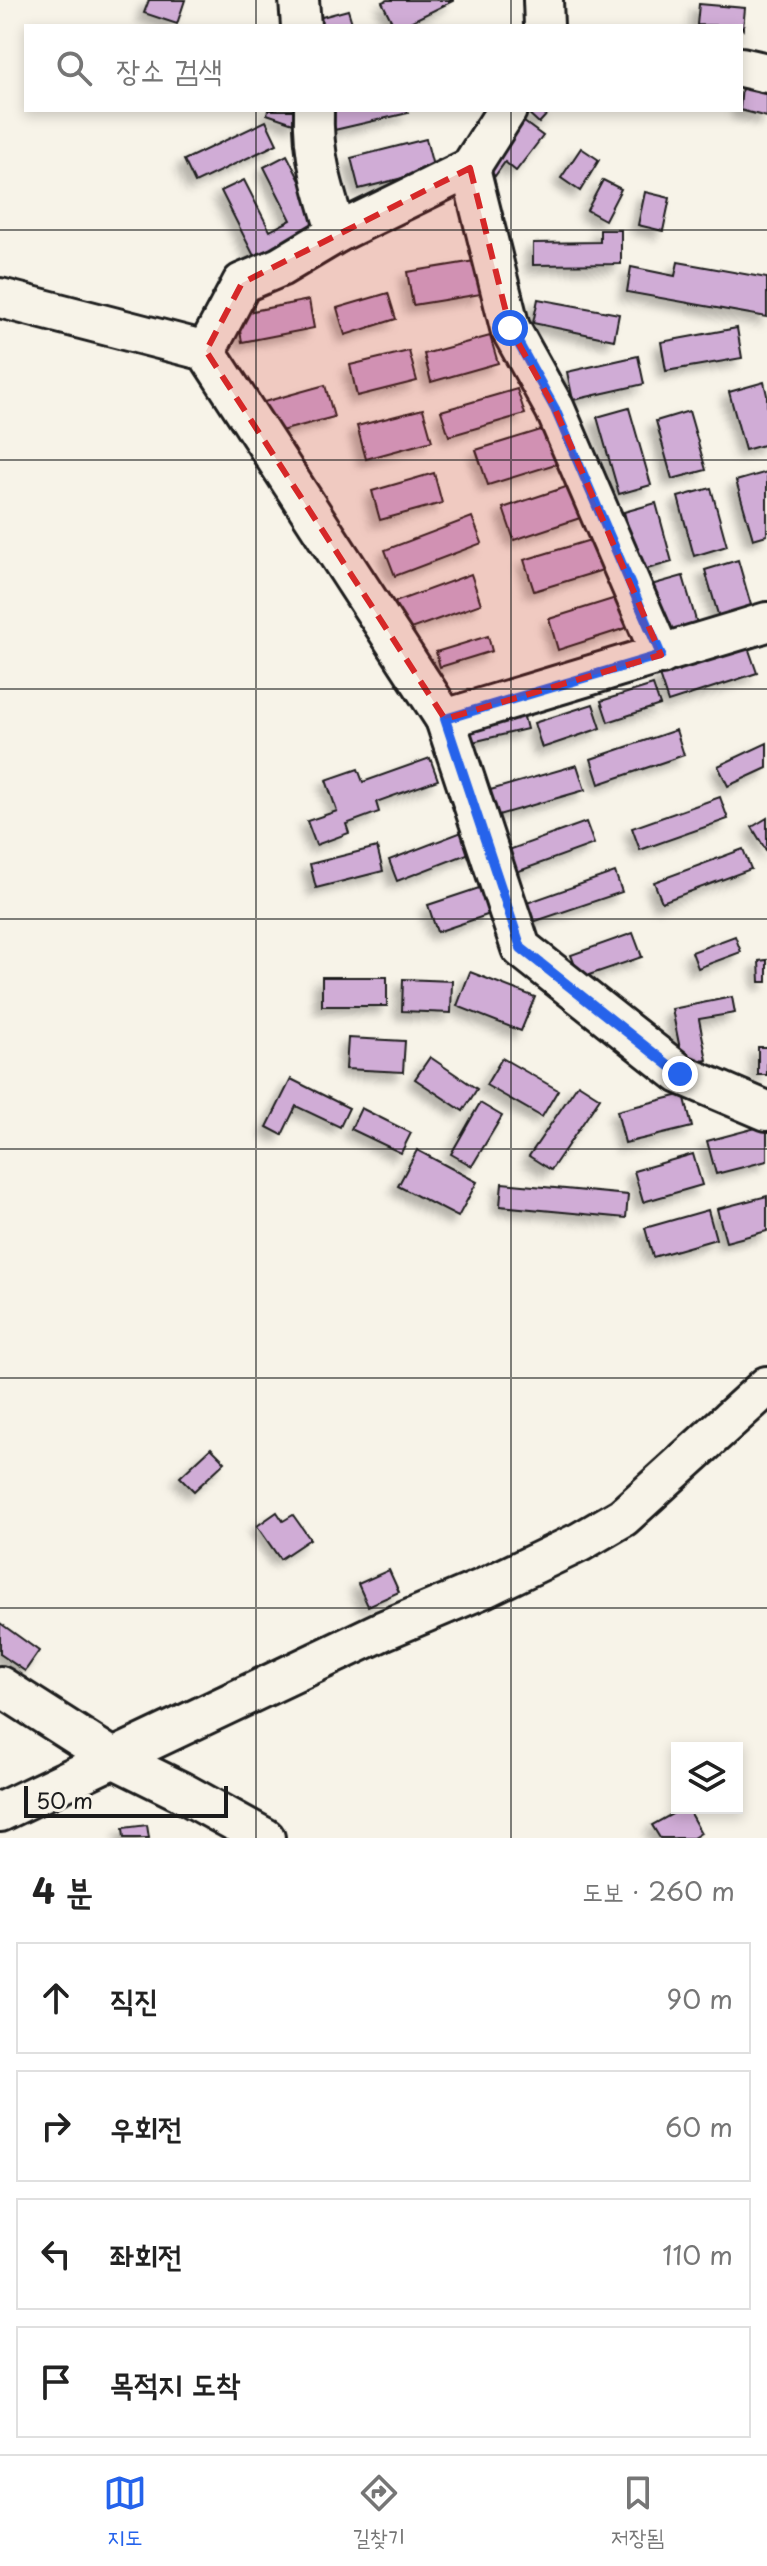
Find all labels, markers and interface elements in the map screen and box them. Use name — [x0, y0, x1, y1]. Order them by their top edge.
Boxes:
search box — [24, 24, 743, 112]
icon: search — [52, 46, 96, 90]
text: 장소 검색 — [116, 46, 222, 91]
route start — [492, 310, 528, 346]
route end — [662, 1056, 698, 1092]
map controls — [671, 1742, 743, 1814]
button: layers — [671, 1742, 743, 1814]
scale bar — [24, 1782, 228, 1818]
text: 50 m — [36, 1783, 93, 1816]
text: 4 분 — [32, 1864, 93, 1916]
text: 도보 · 260 m — [582, 1871, 735, 1910]
icon: ahead — [34, 1976, 78, 2020]
text: 직진 — [110, 1976, 158, 2021]
text: 90 m — [666, 1979, 733, 2018]
icon: right — [34, 2104, 78, 2148]
text: 우회전 — [110, 2104, 182, 2149]
text: 60 m — [665, 2107, 733, 2146]
icon: left — [34, 2232, 78, 2276]
text: 좌회전 — [110, 2232, 182, 2277]
text: 110 m — [662, 2235, 733, 2274]
icon: arrive — [34, 2360, 78, 2404]
text: 목적지 도착 — [110, 2360, 240, 2405]
tab: 지도 — [103, 2471, 147, 2552]
tab: 길찾기 — [352, 2471, 406, 2552]
tab: 저장됨 — [611, 2471, 664, 2552]

